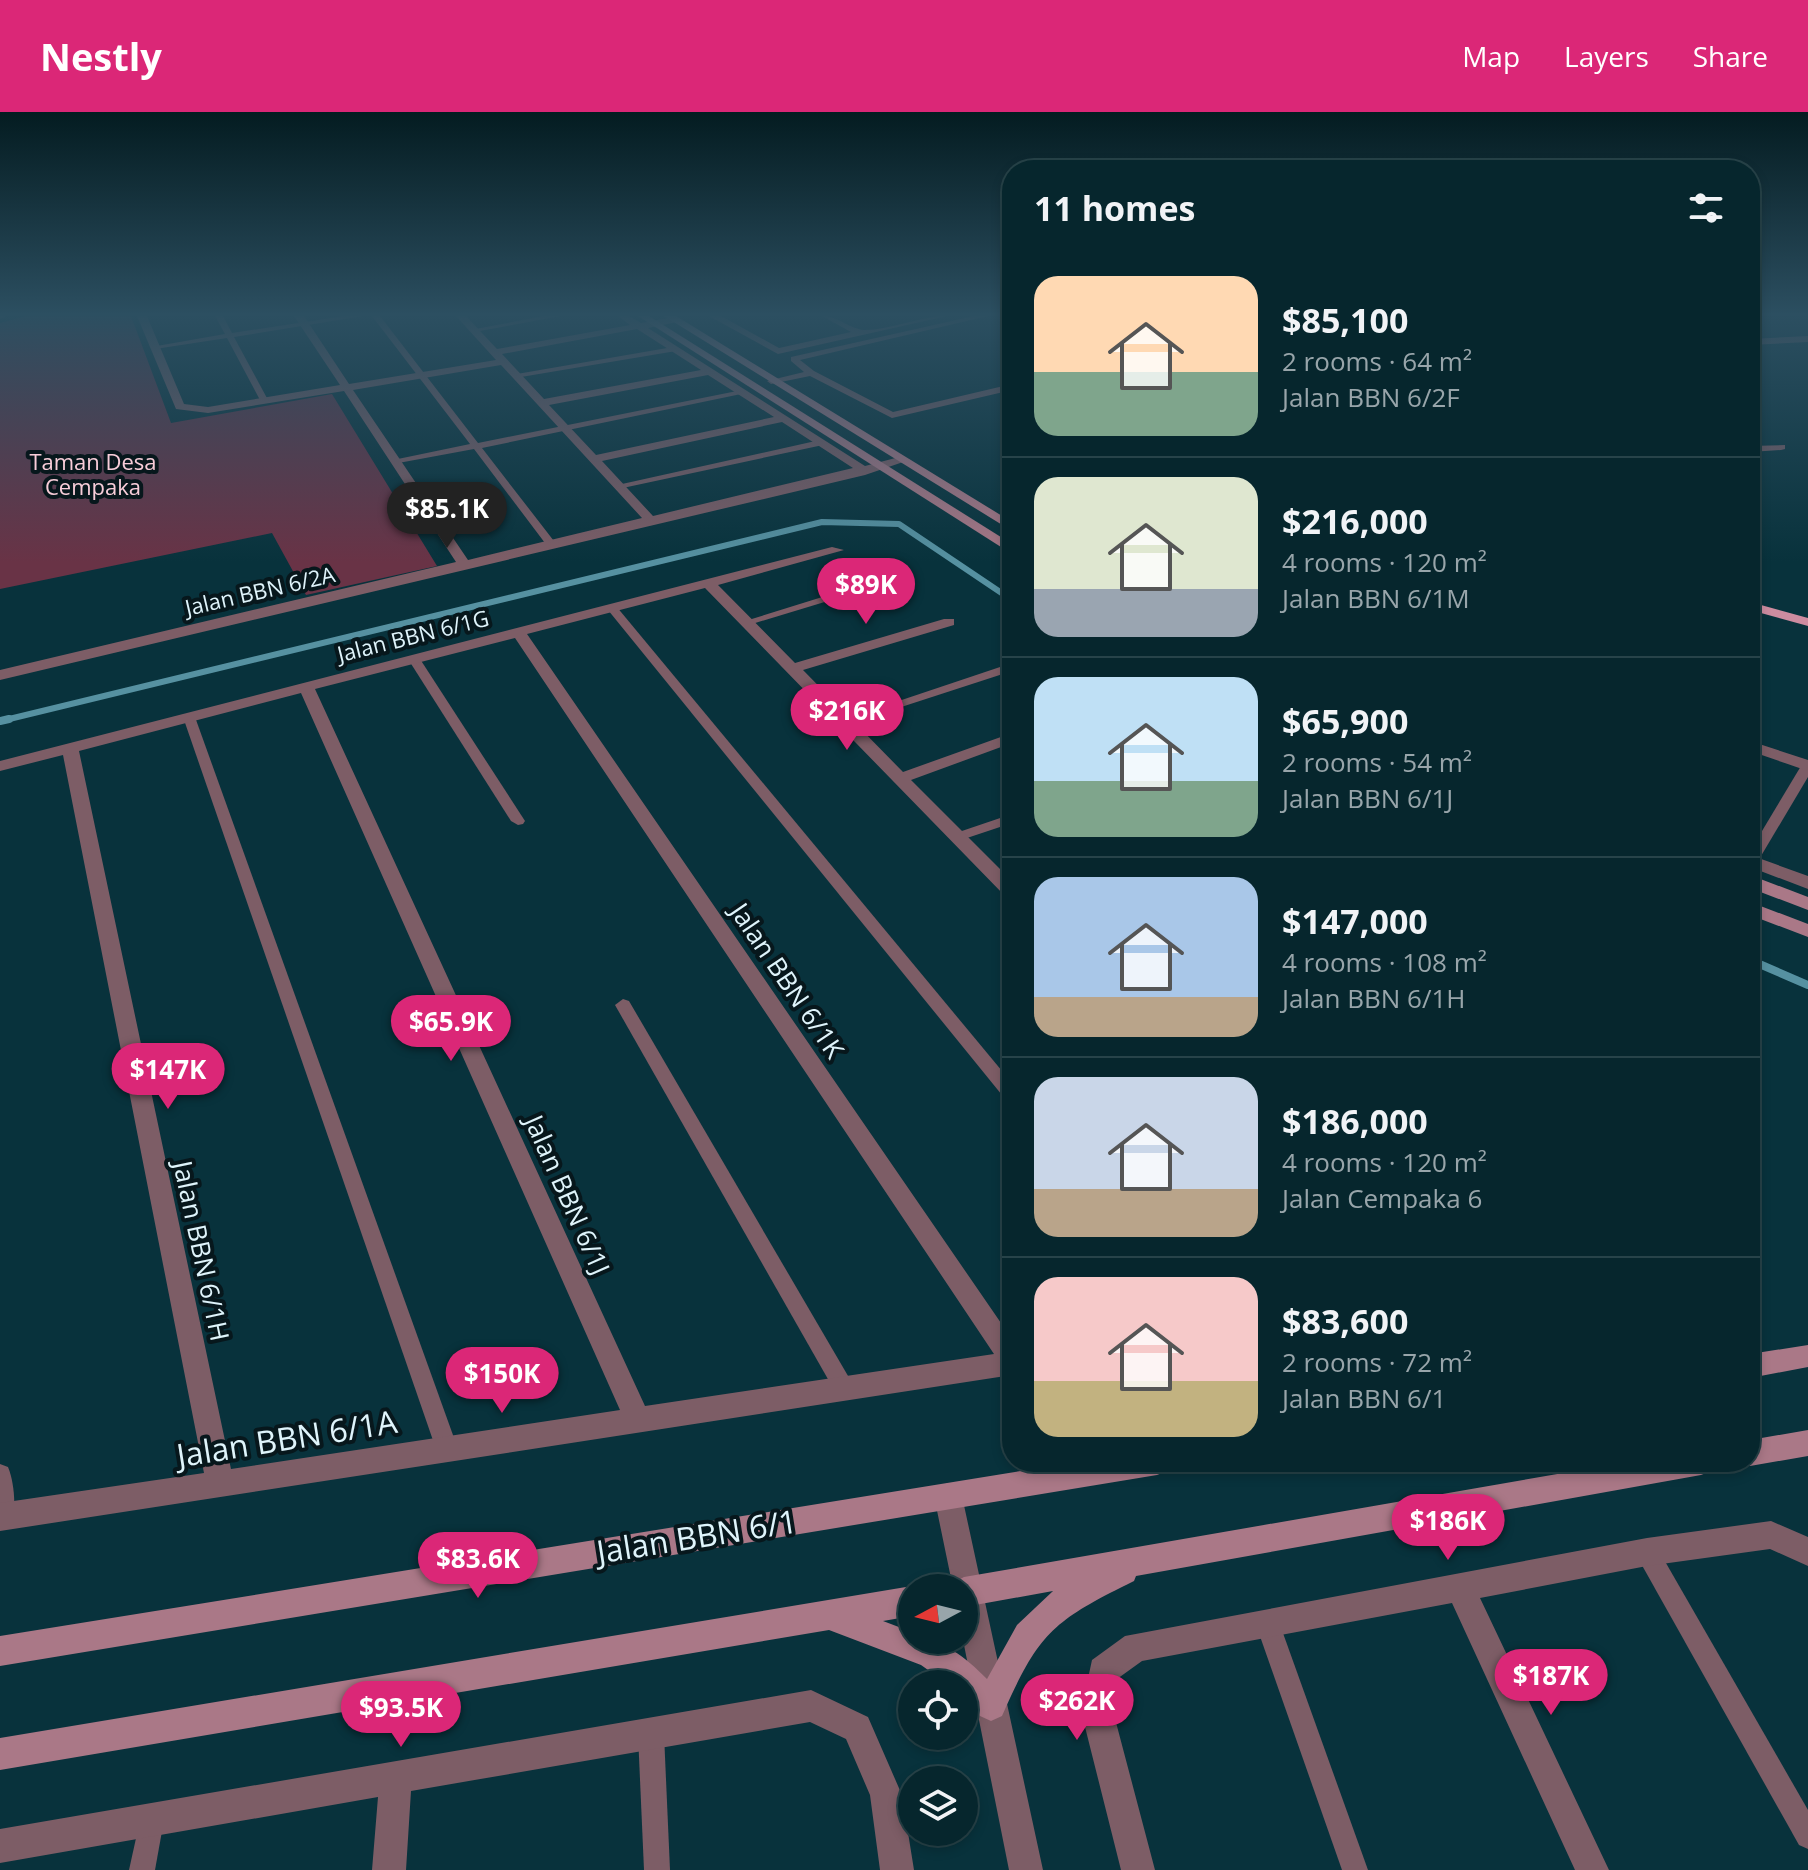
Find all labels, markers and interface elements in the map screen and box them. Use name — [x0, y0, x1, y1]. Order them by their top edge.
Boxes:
text: Nestly — [40, 30, 162, 82]
text: Map — [1462, 37, 1520, 75]
text: Layers — [1564, 37, 1649, 75]
text: Share — [1693, 37, 1768, 75]
text: 11 homes — [1034, 185, 1195, 231]
icon: filters — [1684, 186, 1728, 230]
text: $85,100 — [1282, 297, 1408, 343]
icon: home — [1098, 308, 1194, 404]
text: 2 rooms · 64 m² — [1282, 343, 1472, 379]
text: Jalan BBN 6/2F — [1282, 379, 1460, 415]
park label: Taman Desa Cempaka — [29, 446, 157, 501]
pin: $85.1K — [382, 482, 512, 550]
text: $85.1K — [405, 490, 489, 526]
text: $216,000 — [1282, 498, 1428, 544]
icon: home — [1098, 509, 1194, 605]
text: 4 rooms · 120 m² — [1282, 544, 1487, 580]
street label: Jalan BBN 6/2A — [180, 558, 338, 622]
pin: $89K — [819, 558, 913, 626]
text: $89K — [835, 566, 897, 602]
text: Jalan BBN 6/1M — [1282, 580, 1470, 616]
street label: Jalan BBN 6/1G — [332, 602, 492, 669]
pin: $216K — [791, 684, 903, 752]
text: $216K — [809, 692, 885, 728]
text: $65,900 — [1282, 698, 1408, 744]
icon: home — [1098, 709, 1194, 805]
text: 2 rooms · 54 m² — [1282, 744, 1472, 780]
text: Jalan BBN 6/1J — [1282, 780, 1453, 816]
street label: Jalan BBN 6/1K — [721, 893, 853, 1065]
text: $147,000 — [1282, 898, 1428, 944]
icon: home — [1098, 909, 1194, 1005]
text: 4 rooms · 108 m² — [1282, 944, 1487, 980]
text: Jalan BBN 6/1H — [1282, 980, 1466, 1016]
pin: $65.9K — [386, 995, 516, 1063]
text: $65.9K — [409, 1003, 493, 1039]
pin: $147K — [112, 1043, 224, 1111]
text: $147K — [130, 1051, 206, 1087]
text: $186,000 — [1282, 1098, 1428, 1144]
street label: Jalan BBN 6/1J — [515, 1106, 619, 1280]
icon: home — [1098, 1109, 1194, 1205]
text: 4 rooms · 120 m² — [1282, 1144, 1487, 1180]
street label: Jalan BBN 6/1H — [165, 1154, 239, 1344]
text: Jalan Cempaka 6 — [1282, 1180, 1482, 1216]
text: $83,600 — [1282, 1298, 1408, 1344]
icon: home — [1098, 1309, 1194, 1405]
text: 2 rooms · 72 m² — [1282, 1344, 1472, 1380]
pin: $150K — [446, 1347, 558, 1415]
text: $150K — [464, 1355, 540, 1391]
text: Jalan BBN 6/1 — [1282, 1380, 1446, 1416]
street label: Jalan BBN 6/1A — [171, 1399, 401, 1477]
pin: $186K — [1392, 1494, 1504, 1562]
street label: Jalan BBN 6/1 — [591, 1498, 800, 1573]
text: $186K — [1410, 1502, 1486, 1538]
pin: $83.6K — [413, 1532, 543, 1600]
text: $83.6K — [436, 1540, 520, 1576]
north arrow — [898, 1574, 978, 1654]
map controls — [898, 1574, 978, 1846]
pin: $187K — [1495, 1649, 1607, 1717]
text: $187K — [1513, 1657, 1589, 1693]
button: locate — [898, 1670, 978, 1750]
pin: $262K — [1021, 1674, 1133, 1742]
pin: $93.5K — [336, 1681, 466, 1749]
text: $262K — [1039, 1682, 1115, 1718]
text: $93.5K — [359, 1689, 443, 1725]
button: layers — [898, 1766, 978, 1846]

